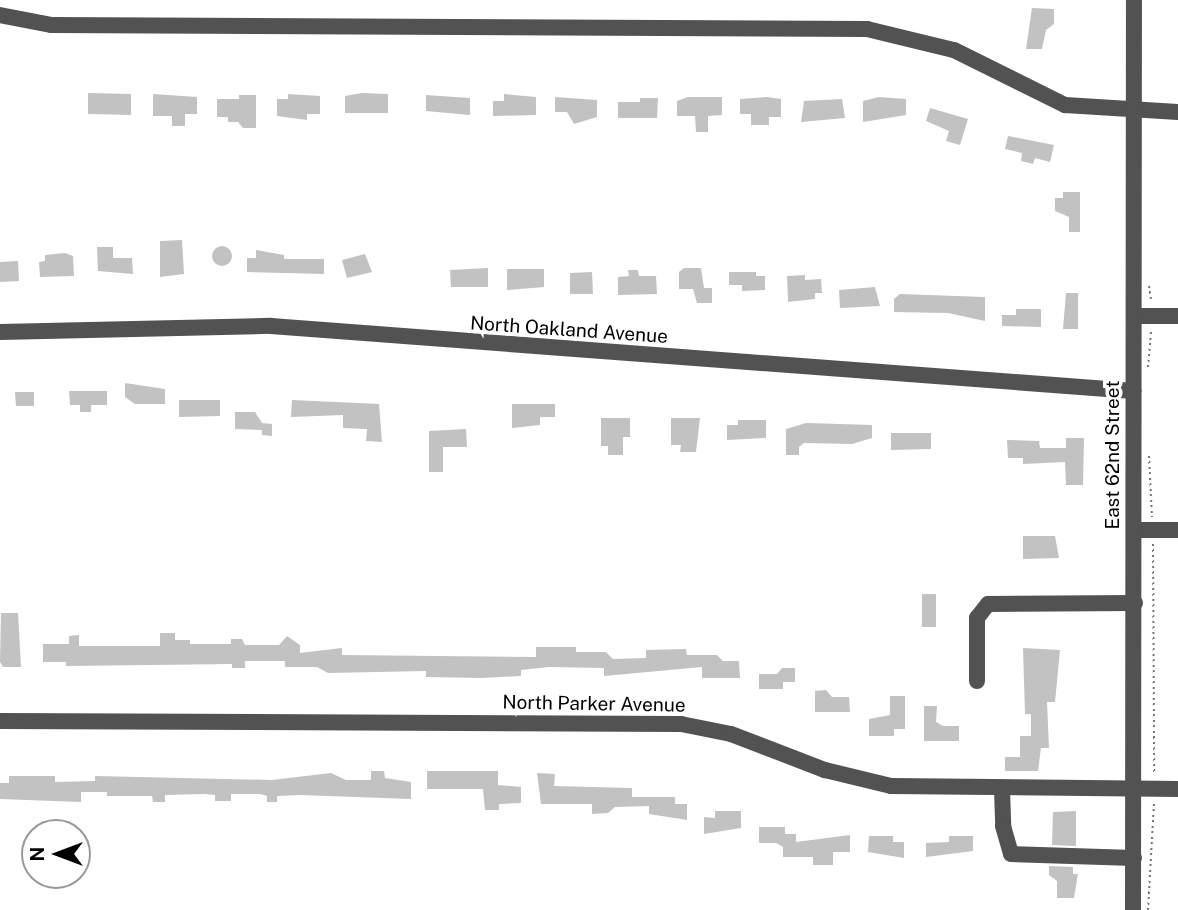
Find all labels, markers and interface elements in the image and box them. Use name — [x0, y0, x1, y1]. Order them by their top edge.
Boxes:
street label: North Oakland Avenue — [469, 312, 669, 348]
street label: East 62nd Street — [1102, 380, 1124, 530]
street label: North Parker Avenue — [502, 691, 686, 717]
north arrow — [21, 819, 91, 889]
text: N — [26, 847, 48, 861]

